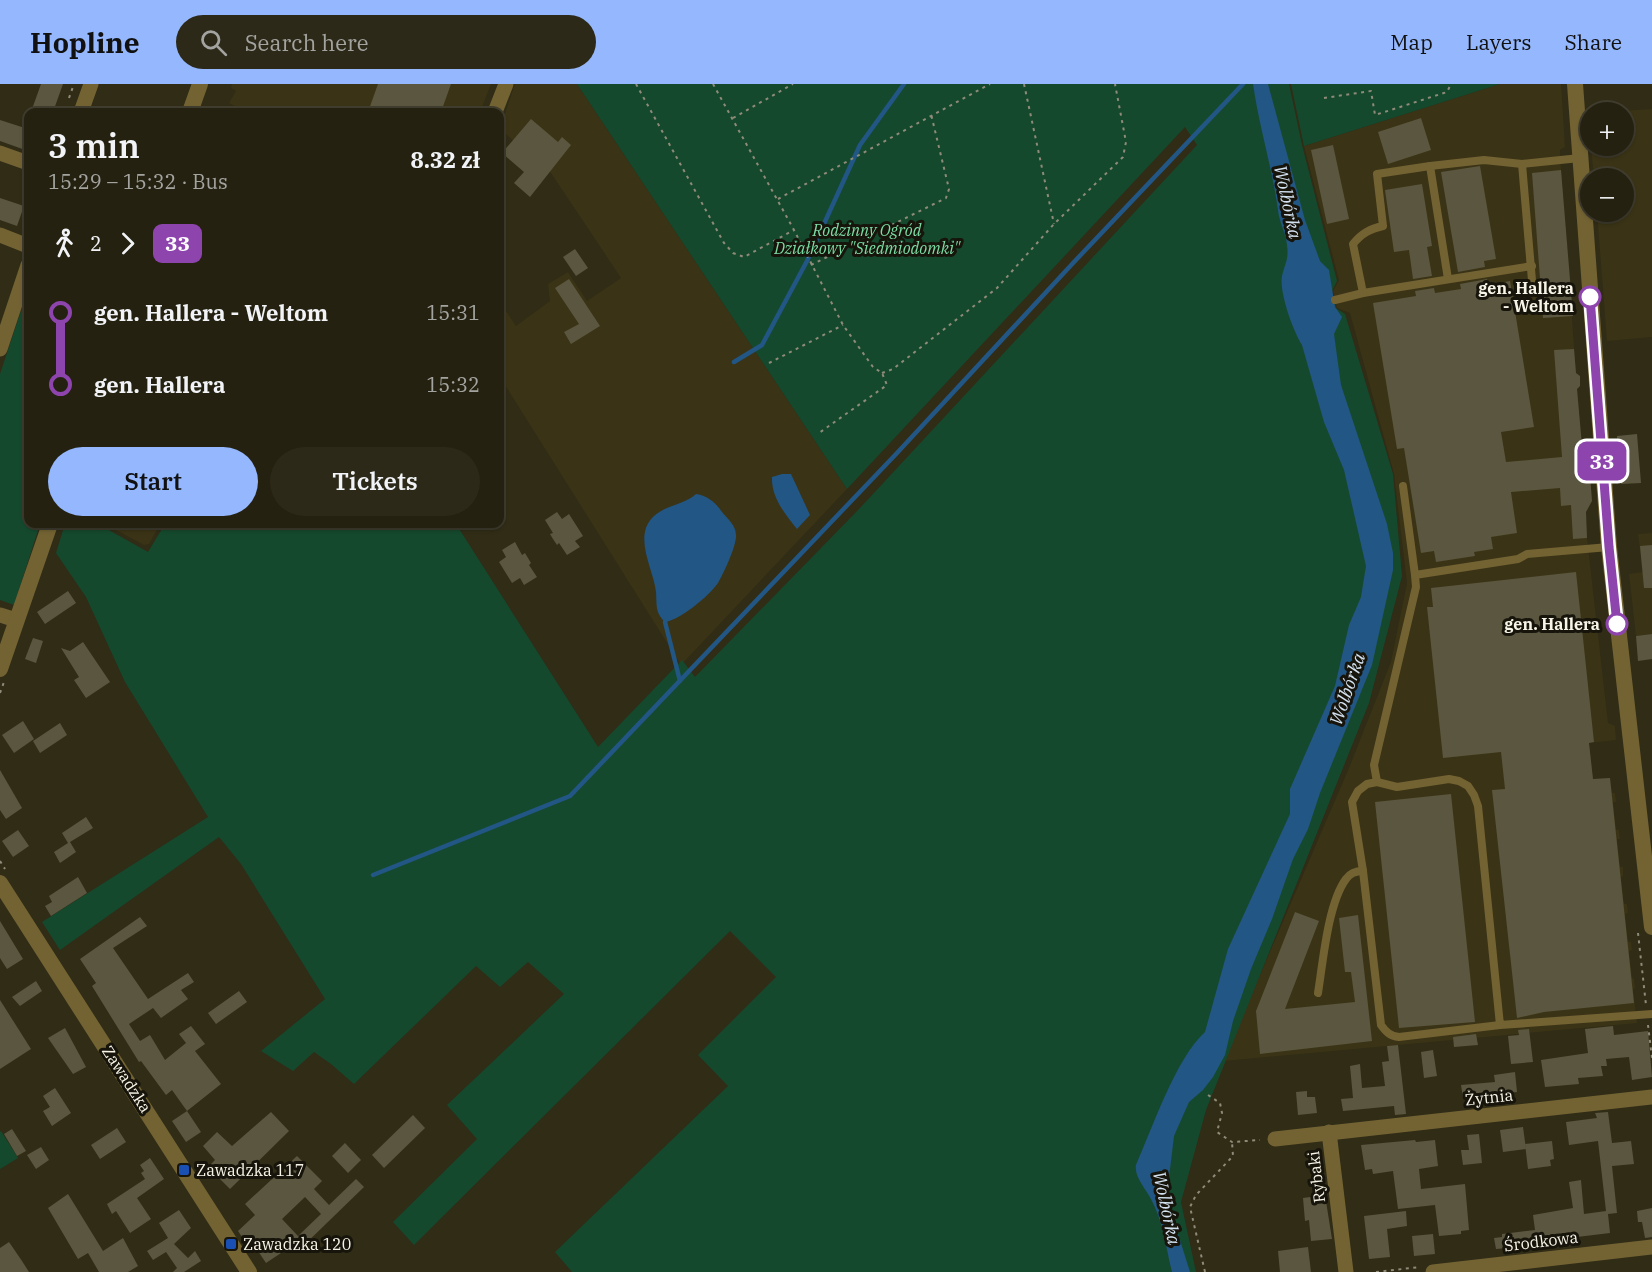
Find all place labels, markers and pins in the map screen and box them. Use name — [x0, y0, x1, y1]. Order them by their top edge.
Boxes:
place label: gen. Hallera - Weltom — [1478, 278, 1574, 316]
marker: gen. Hallera - Weltom — [1579, 286, 1601, 308]
marker: gen. Hallera — [1606, 613, 1628, 635]
place label: gen. Hallera — [1504, 614, 1600, 634]
place label: Zawadzka 117 — [196, 1160, 304, 1180]
marker: Zawadzka 117 — [177, 1163, 191, 1177]
place label: Zawadzka 120 — [243, 1234, 351, 1254]
marker: Zawadzka 120 — [224, 1237, 238, 1251]

